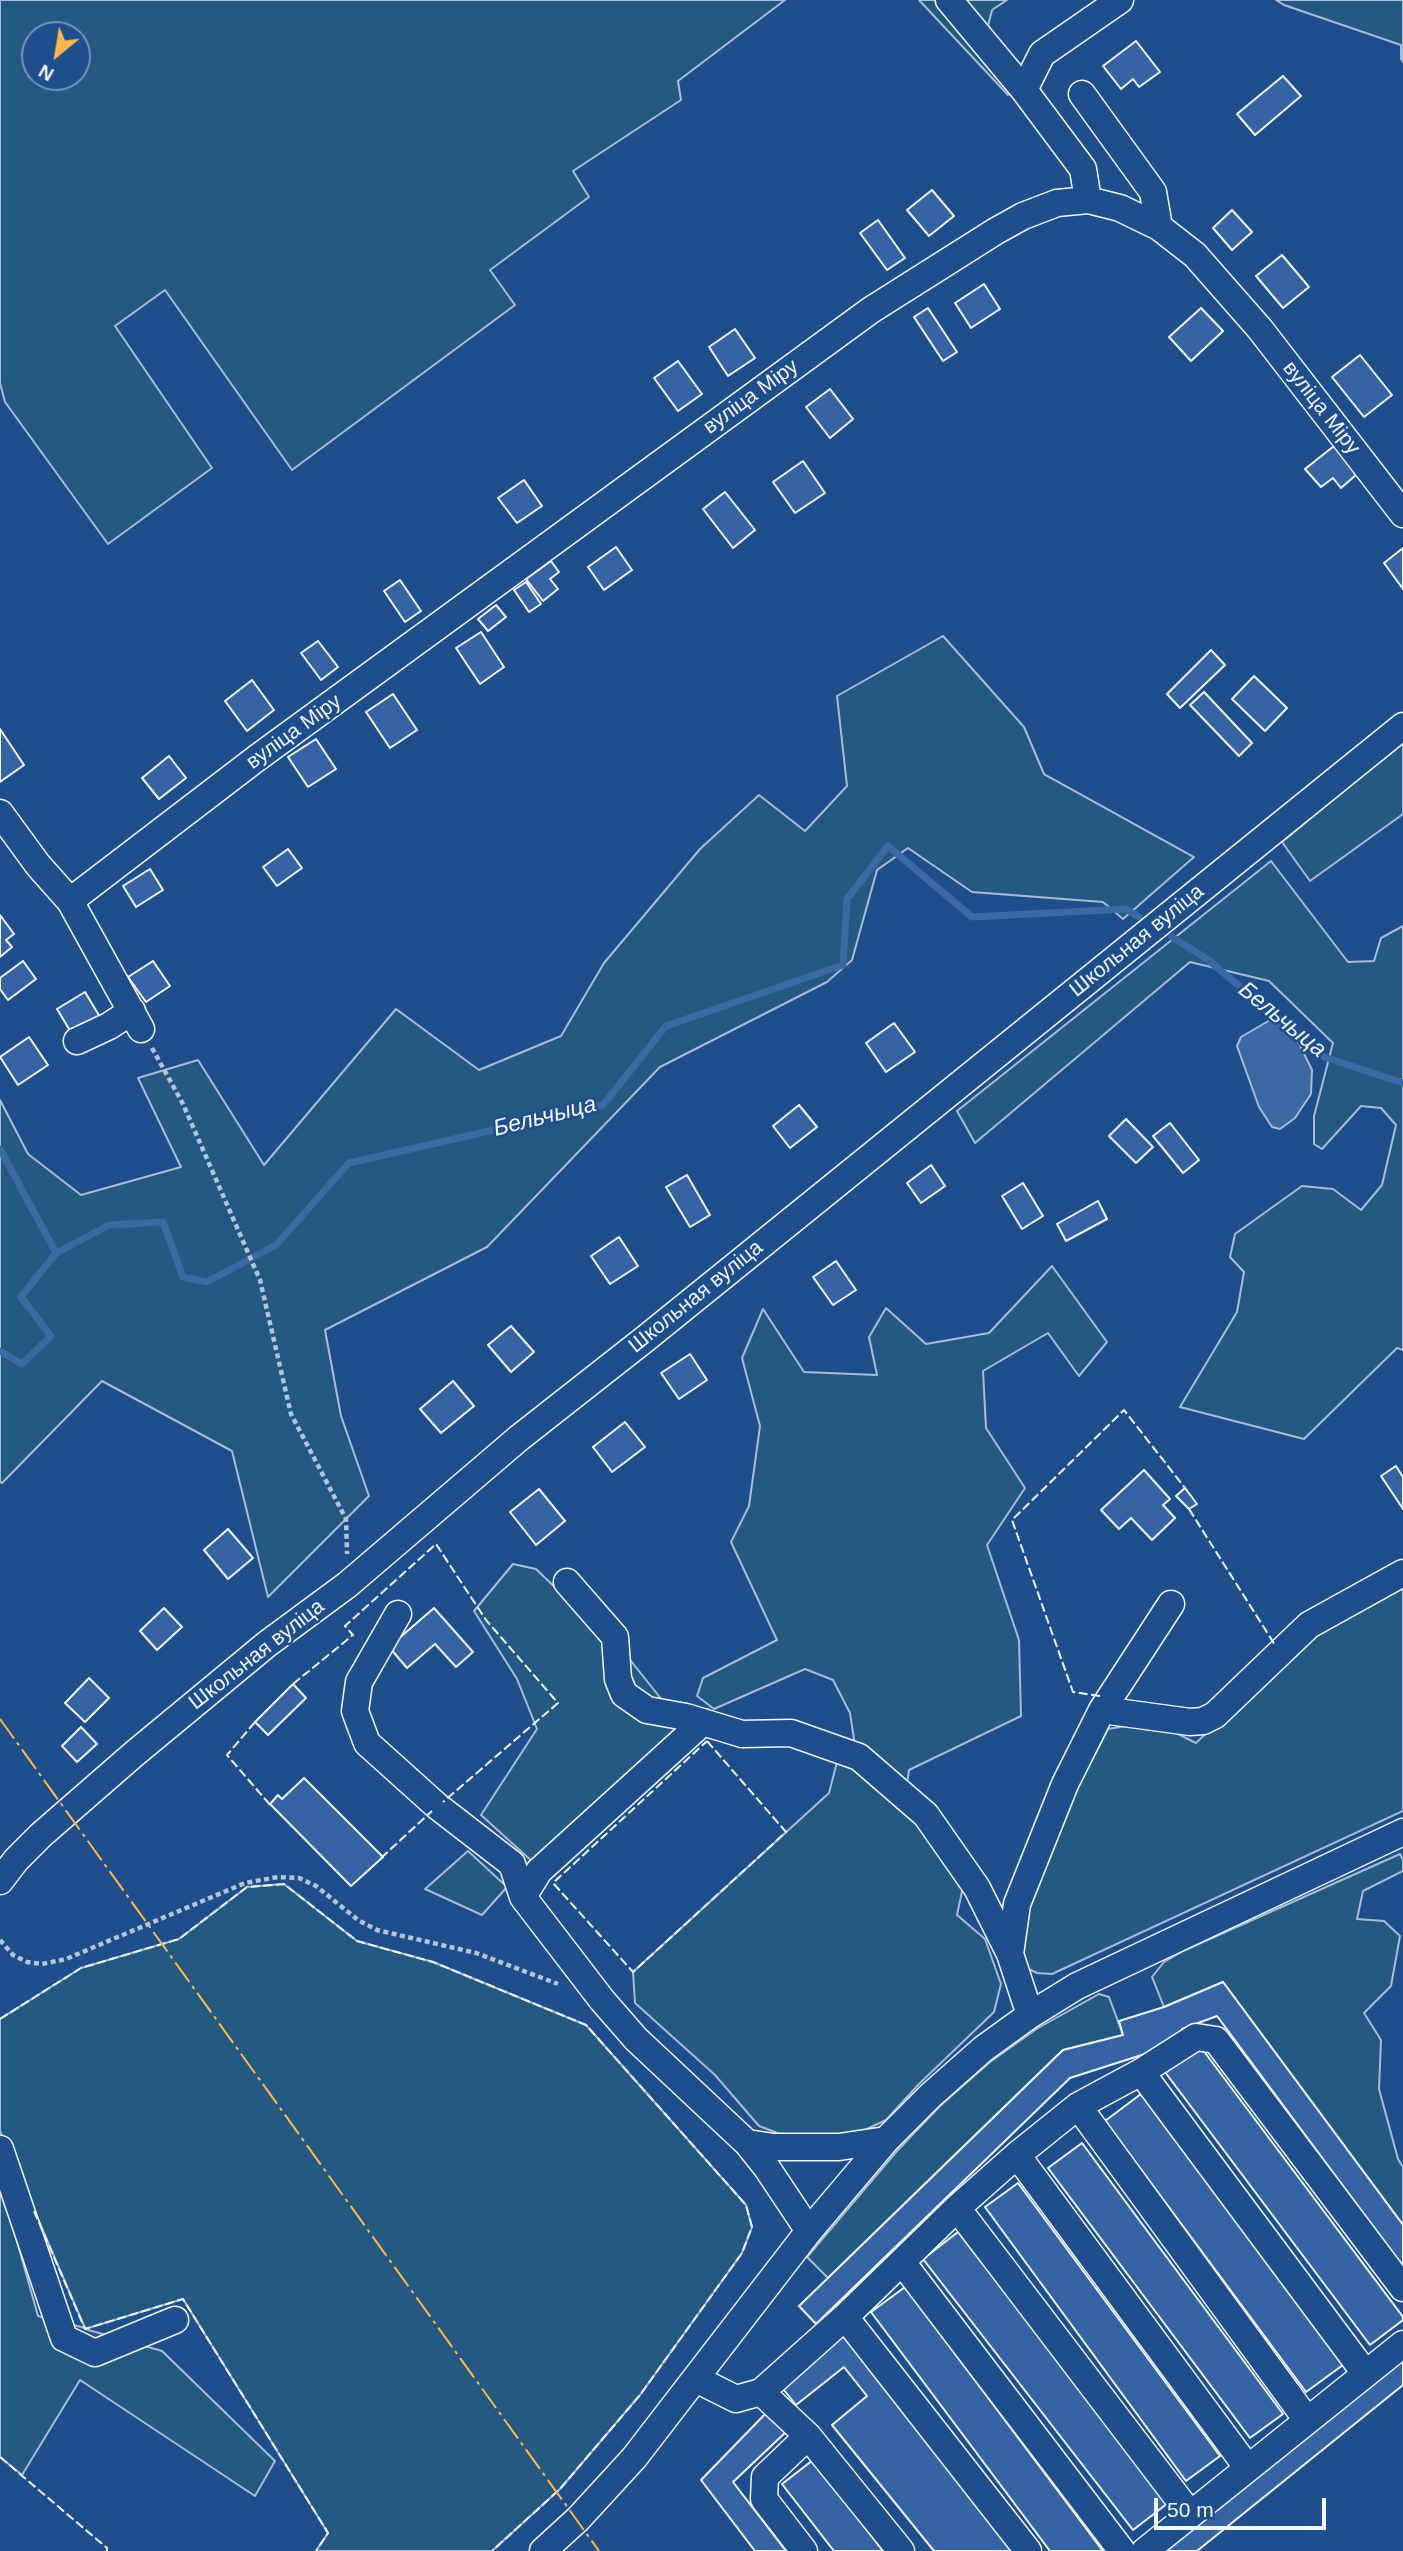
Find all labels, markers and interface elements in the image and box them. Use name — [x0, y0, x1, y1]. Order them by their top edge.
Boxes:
north arrow — [21, 21, 91, 91]
text: N — [35, 60, 57, 85]
street label: вуліца Міру — [699, 354, 803, 440]
street label: вуліца Міру — [1277, 356, 1365, 460]
street label: вуліца Міру — [242, 689, 346, 775]
street label: Школьная вуліца — [1065, 879, 1209, 1003]
water label: Бельчыца — [1232, 976, 1332, 1064]
water label: Бельчыца — [491, 1091, 599, 1143]
street label: Школьная вуліца — [624, 1235, 768, 1359]
street label: Школьная вуліца — [184, 1594, 330, 1716]
scale bar — [1158, 2484, 1330, 2528]
text: 50 m — [1167, 2498, 1214, 2521]

